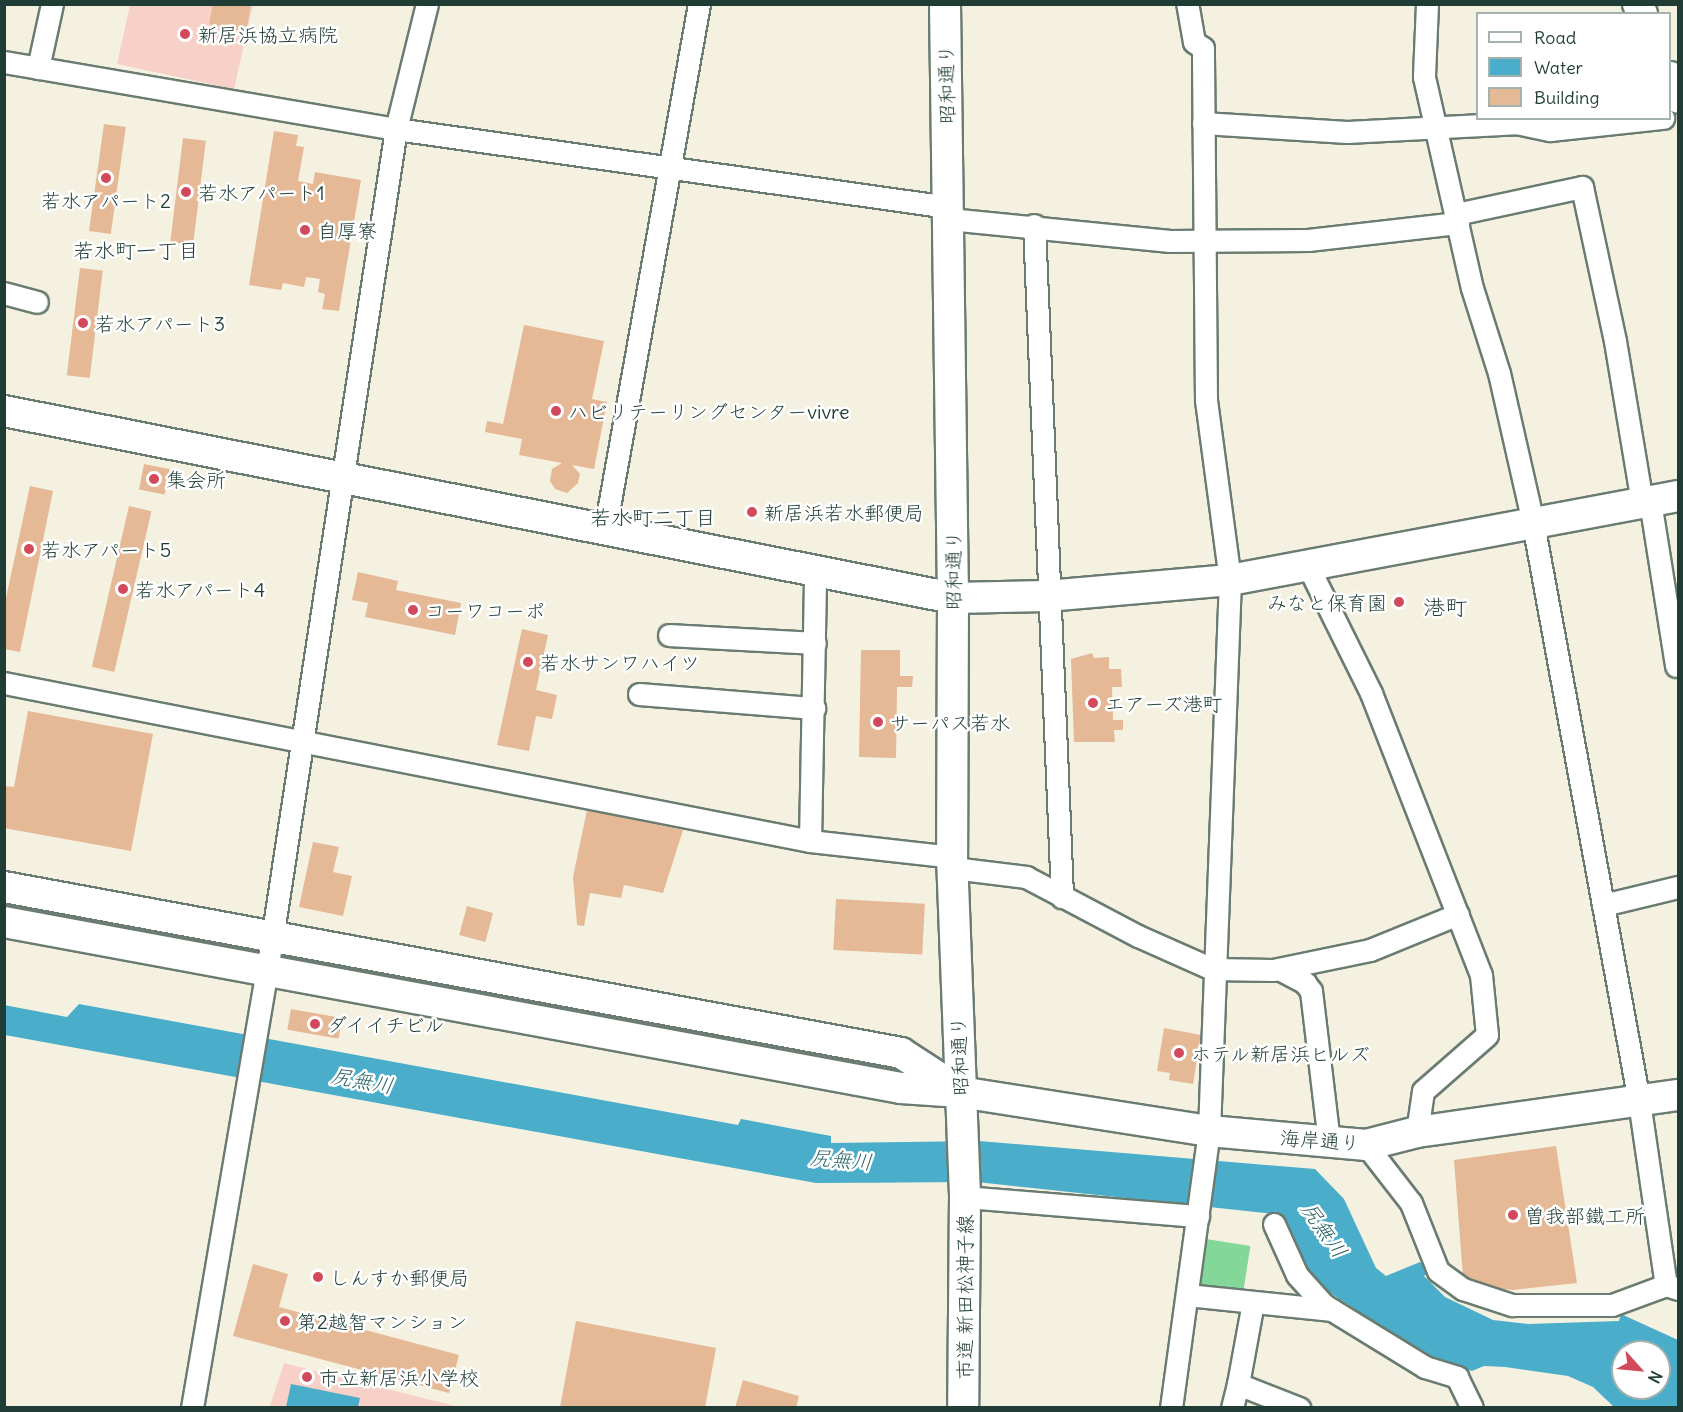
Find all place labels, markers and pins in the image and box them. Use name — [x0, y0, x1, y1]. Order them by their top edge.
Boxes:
place label: 新居浜協立病院 — [198, 22, 338, 46]
marker: 新居浜協立病院 — [176, 25, 194, 43]
marker: 若水アパート2 — [99, 171, 113, 185]
place label: 若水アパート1 — [198, 180, 326, 204]
marker: 若水アパート1 — [179, 185, 193, 199]
place label: 若水アパート2 — [41, 188, 171, 212]
place label: 自厚寮 — [317, 218, 377, 242]
marker: 自厚寮 — [298, 223, 312, 237]
place label: 若水アパート3 — [95, 311, 226, 335]
marker: 若水アパート3 — [76, 316, 90, 330]
place label: ハビリテーリングセンターvivre — [568, 399, 850, 423]
marker: ハビリテーリングセンターvivre — [549, 404, 563, 418]
place label: 集会所 — [166, 467, 226, 491]
marker: 集会所 — [147, 472, 161, 486]
place label: 新居浜若水郵便局 — [764, 500, 924, 524]
marker: 新居浜若水郵便局 — [745, 505, 759, 519]
place label: 若水アパート5 — [41, 537, 172, 561]
marker: 若水アパート5 — [22, 542, 36, 556]
place label: 若水アパート4 — [135, 577, 267, 601]
marker: 若水アパート4 — [116, 582, 130, 596]
place label: みなと保育園 — [1267, 590, 1387, 614]
marker: みなと保育園 — [1392, 595, 1406, 609]
place label: コーワコーポ — [425, 598, 545, 622]
marker: コーワコーポ — [406, 603, 420, 617]
place label: 若水サンワハイツ — [540, 650, 700, 674]
marker: 若水サンワハイツ — [521, 655, 535, 669]
place label: エアーズ港町 — [1105, 691, 1224, 715]
marker: エアーズ港町 — [1086, 696, 1100, 710]
place label: サーパス若水 — [890, 710, 1010, 734]
marker: サーパス若水 — [871, 715, 885, 729]
place label: ダイイチビル — [327, 1012, 447, 1036]
marker: ダイイチビル — [308, 1017, 322, 1031]
place label: ホテル新居浜ヒルズ — [1191, 1041, 1371, 1065]
marker: ホテル新居浜ヒルズ — [1172, 1046, 1186, 1060]
place label: 曽我部鐵工所 — [1525, 1203, 1645, 1227]
marker: 曽我部鐵工所 — [1506, 1208, 1520, 1222]
place label: しんすか郵便局 — [330, 1265, 470, 1289]
marker: しんすか郵便局 — [311, 1270, 325, 1284]
place label: 第2越智マンション — [297, 1309, 468, 1333]
marker: 第2越智マンション — [278, 1314, 292, 1328]
place label: 市立新居浜小学校 — [319, 1365, 479, 1389]
marker: 市立新居浜小学校 — [300, 1370, 314, 1384]

